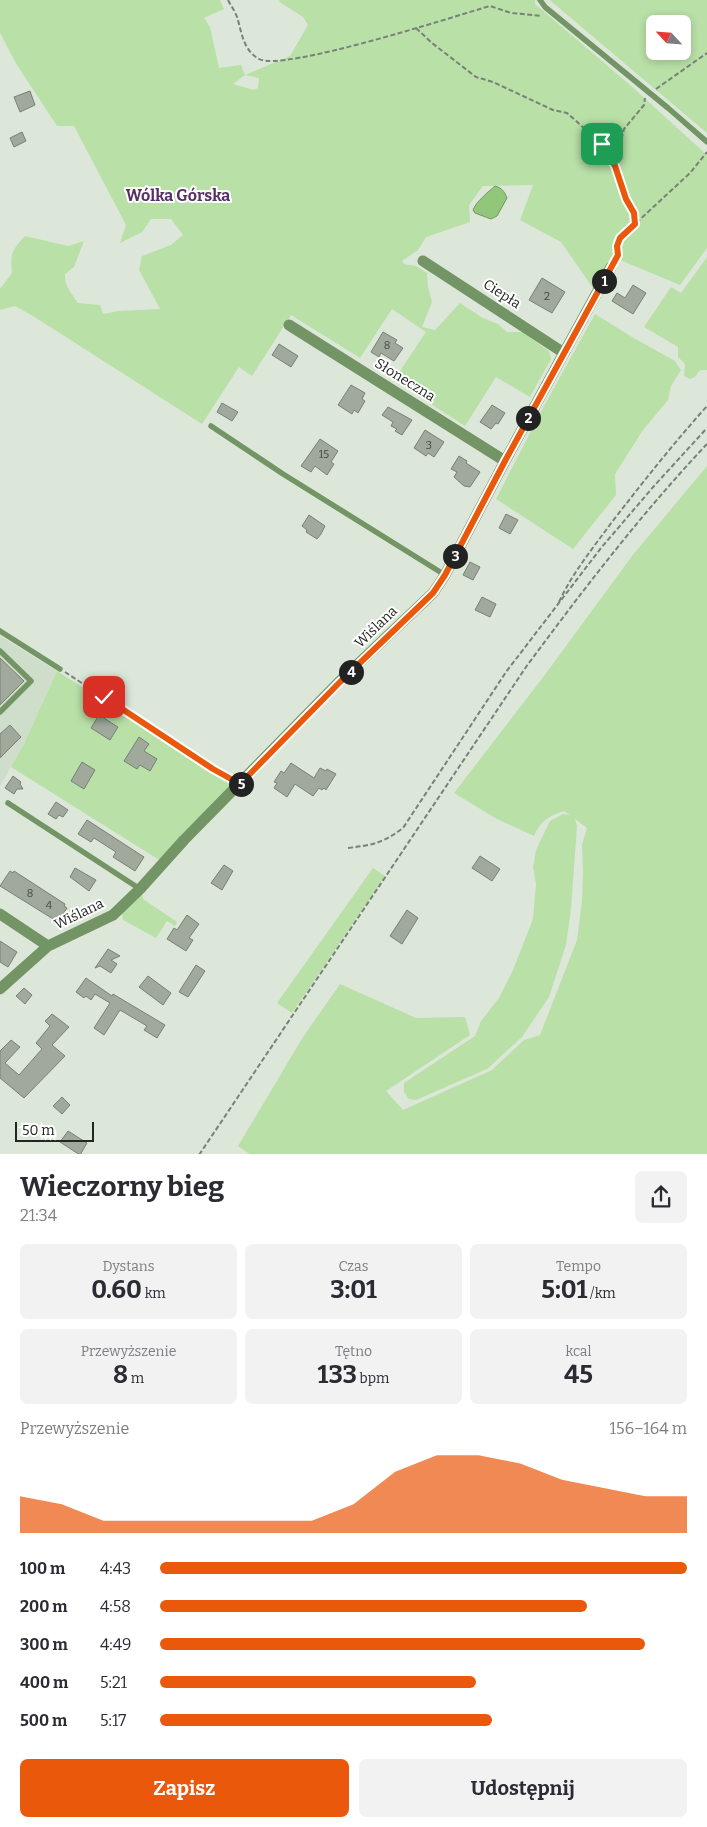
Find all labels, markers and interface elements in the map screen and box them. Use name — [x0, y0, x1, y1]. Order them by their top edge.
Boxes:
north arrow — [646, 15, 691, 60]
map controls — [646, 15, 691, 60]
pin — [581, 123, 623, 165]
icon: arrive — [588, 130, 616, 158]
district label: Wólka Górska — [126, 186, 230, 205]
pin: 1 — [592, 268, 616, 294]
text: 1 — [601, 273, 608, 290]
street label: Ciepła — [480, 276, 524, 313]
house number: 2 — [544, 290, 550, 303]
house number: 8 — [384, 339, 390, 352]
street label: Słoneczna — [372, 355, 439, 405]
pin: 2 — [516, 406, 540, 430]
text: 2 — [525, 410, 532, 427]
house number: 3 — [426, 439, 432, 452]
house number: 15 — [319, 448, 329, 461]
pin: 3 — [442, 544, 468, 568]
text: 3 — [451, 548, 460, 565]
street label: Wiślana — [351, 602, 401, 651]
pin: 4 — [338, 660, 364, 684]
text: 4 — [347, 664, 356, 681]
pin — [83, 676, 125, 718]
icon: check — [90, 683, 118, 711]
pin: 5 — [228, 772, 254, 796]
text: 5 — [238, 776, 245, 793]
house number: 8 — [27, 887, 33, 900]
street label: Wiślana — [52, 895, 107, 933]
house number: 4 — [46, 899, 53, 912]
scale bar — [15, 1120, 94, 1143]
text: 50 m — [22, 1122, 55, 1139]
text: Wieczorny bieg — [20, 1170, 224, 1203]
button: share — [635, 1171, 687, 1223]
text: 21:34 — [20, 1206, 57, 1225]
text: Dystans — [103, 1258, 154, 1275]
text: Czas — [339, 1258, 368, 1275]
text: Tempo — [556, 1258, 601, 1275]
text: 0.60 — [91, 1275, 142, 1305]
text: 3:01 — [330, 1275, 377, 1305]
text: 5:01 — [541, 1275, 587, 1305]
text: km — [142, 1285, 166, 1302]
text: /km — [587, 1285, 616, 1302]
text: Przewyższenie — [81, 1343, 176, 1360]
text: Tętno — [335, 1343, 372, 1360]
text: kcal — [565, 1343, 592, 1360]
text: 8 — [113, 1360, 128, 1390]
text: 133 — [318, 1360, 357, 1390]
text: 45 — [564, 1360, 593, 1390]
text: m — [128, 1370, 144, 1387]
text: bpm — [357, 1370, 389, 1387]
text: Przewyższenie — [20, 1419, 129, 1438]
text: 156–164 m — [610, 1419, 687, 1438]
text: 100 m — [20, 1559, 65, 1578]
text: 4:43 — [100, 1559, 131, 1578]
text: 200 m — [20, 1597, 67, 1616]
text: 4:58 — [100, 1597, 131, 1616]
text: 300 m — [20, 1635, 68, 1654]
text: 4:49 — [100, 1635, 131, 1654]
text: 400 m — [20, 1673, 68, 1692]
text: 5:21 — [100, 1673, 127, 1692]
text: 500 m — [20, 1711, 67, 1730]
text: 5:17 — [100, 1711, 126, 1730]
button: Zapisz — [20, 1759, 349, 1817]
button: Udostępnij — [359, 1759, 687, 1817]

